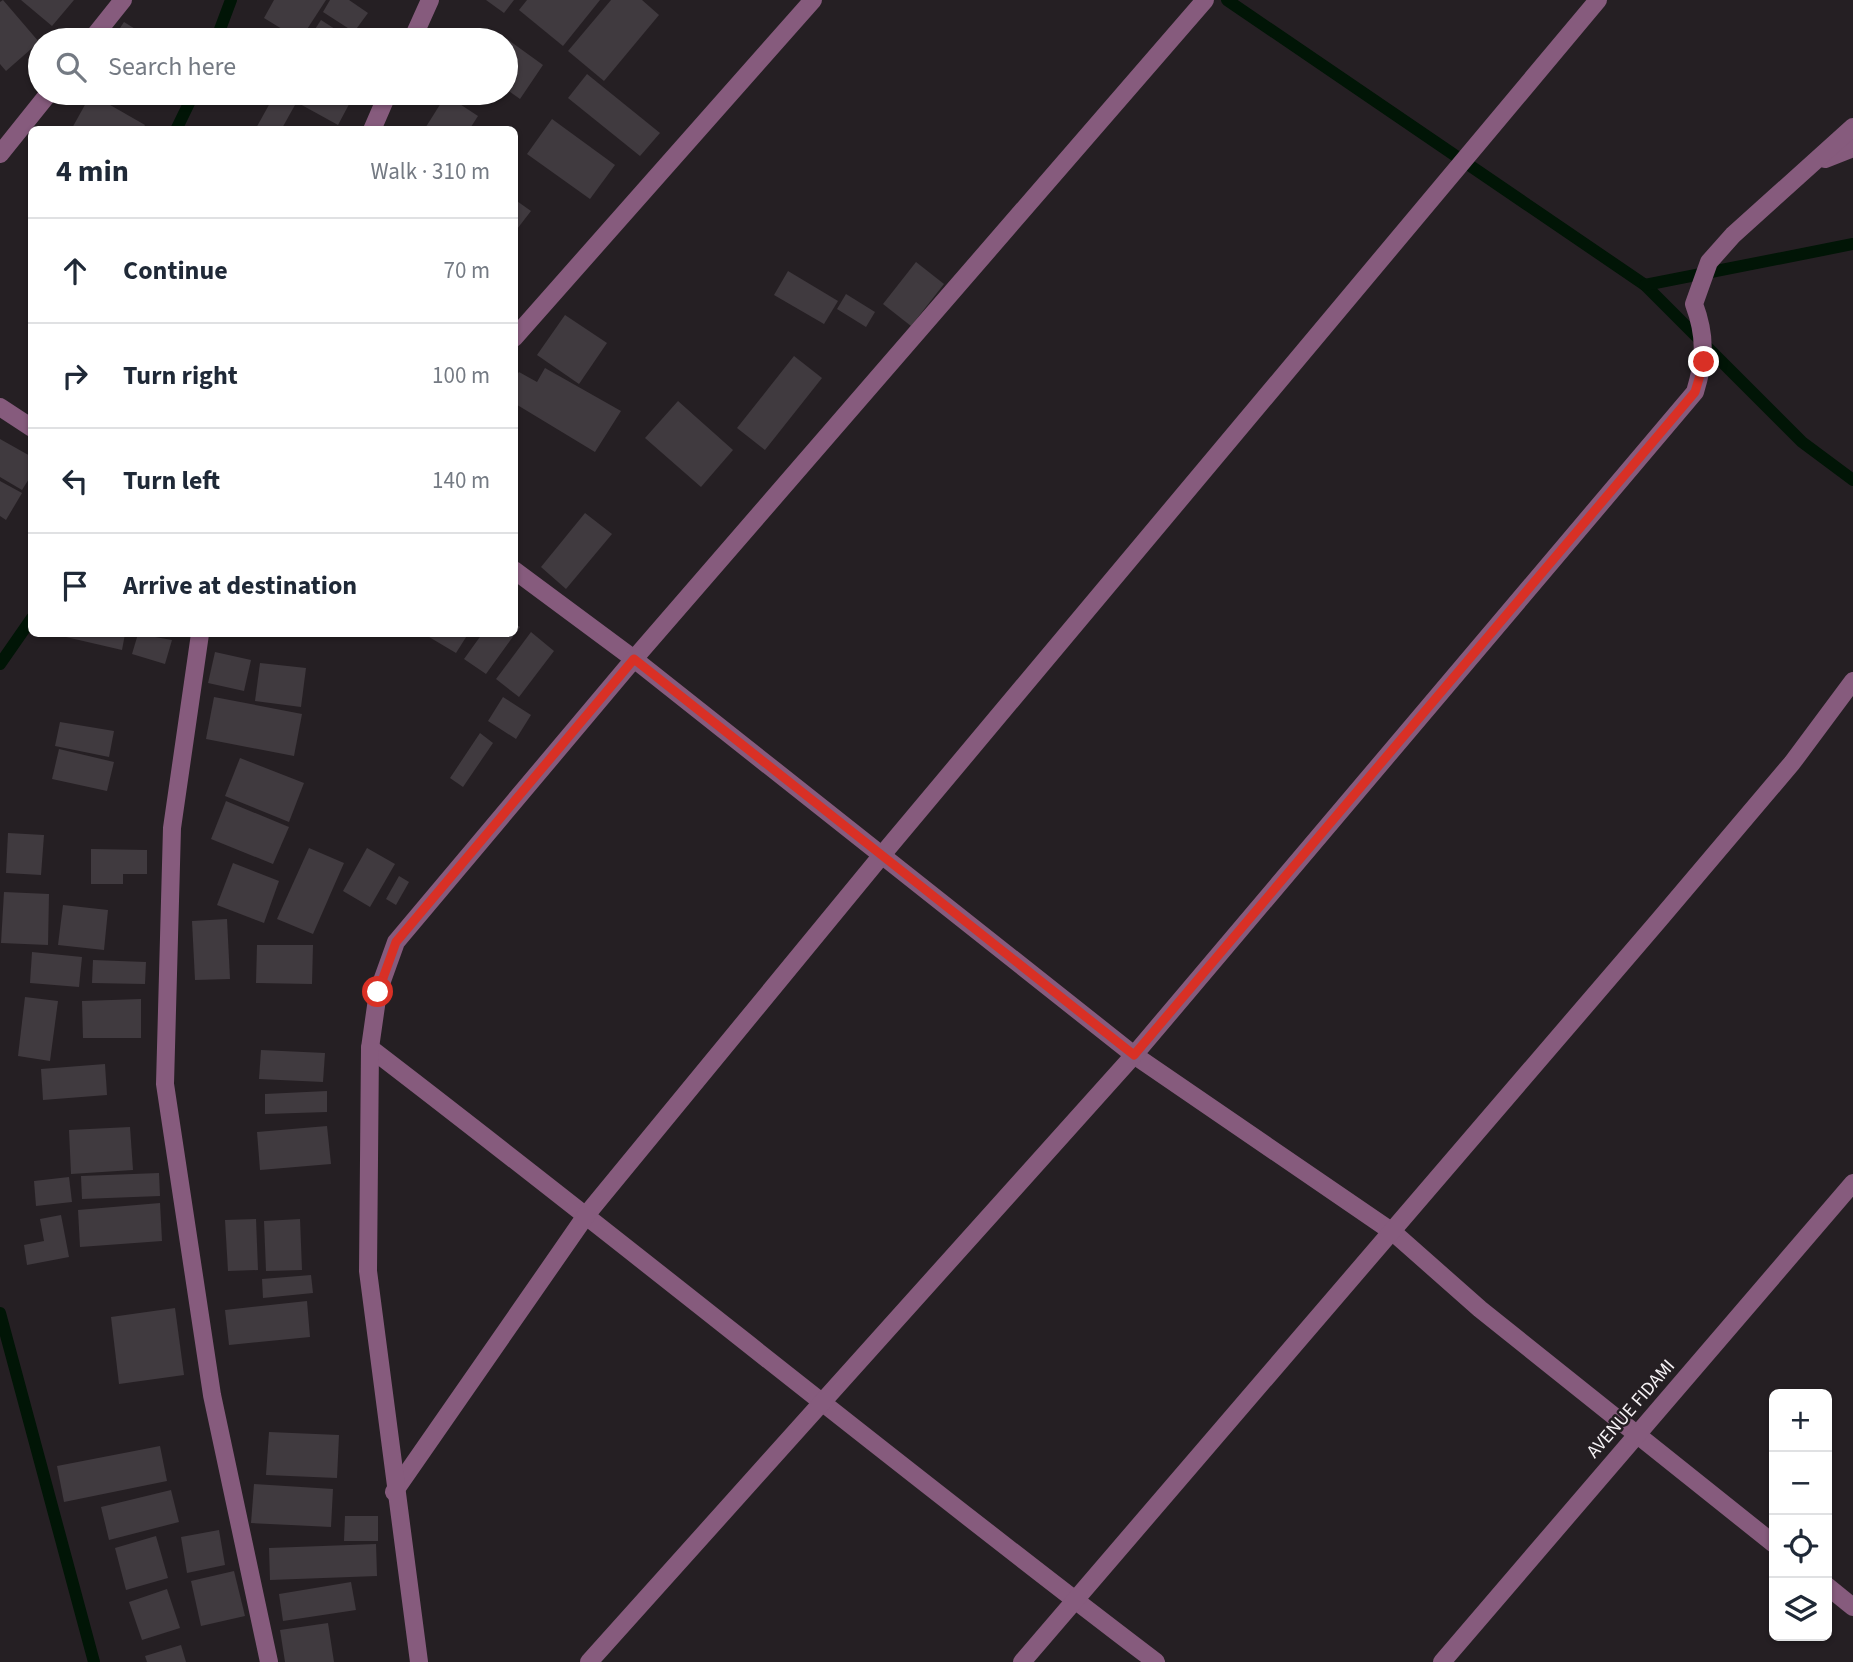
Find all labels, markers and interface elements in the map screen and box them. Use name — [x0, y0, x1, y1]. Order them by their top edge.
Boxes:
search box — [28, 28, 518, 105]
icon: search — [52, 48, 90, 86]
text: Search here — [108, 48, 236, 85]
text: 4 min — [56, 150, 129, 193]
text: Walk · 310 m — [371, 155, 490, 188]
icon: ahead — [56, 252, 94, 290]
text: Continue — [123, 252, 228, 289]
text: 70 m — [443, 254, 490, 287]
route end — [1688, 346, 1719, 377]
icon: right — [56, 357, 94, 395]
text: Turn right — [123, 357, 238, 394]
text: 100 m — [432, 359, 490, 392]
icon: left — [56, 462, 94, 500]
text: Turn left — [123, 462, 220, 499]
text: 140 m — [432, 464, 490, 497]
icon: arrive — [56, 567, 94, 605]
text: Arrive at destination — [123, 567, 357, 604]
route start — [362, 976, 393, 1007]
street label: AVENUE FIDAMI — [1580, 1354, 1682, 1464]
map controls — [1769, 1389, 1832, 1641]
button: + — [1769, 1389, 1832, 1452]
button: − — [1769, 1452, 1832, 1515]
button: locate — [1769, 1515, 1832, 1578]
button: layers — [1769, 1578, 1832, 1641]

